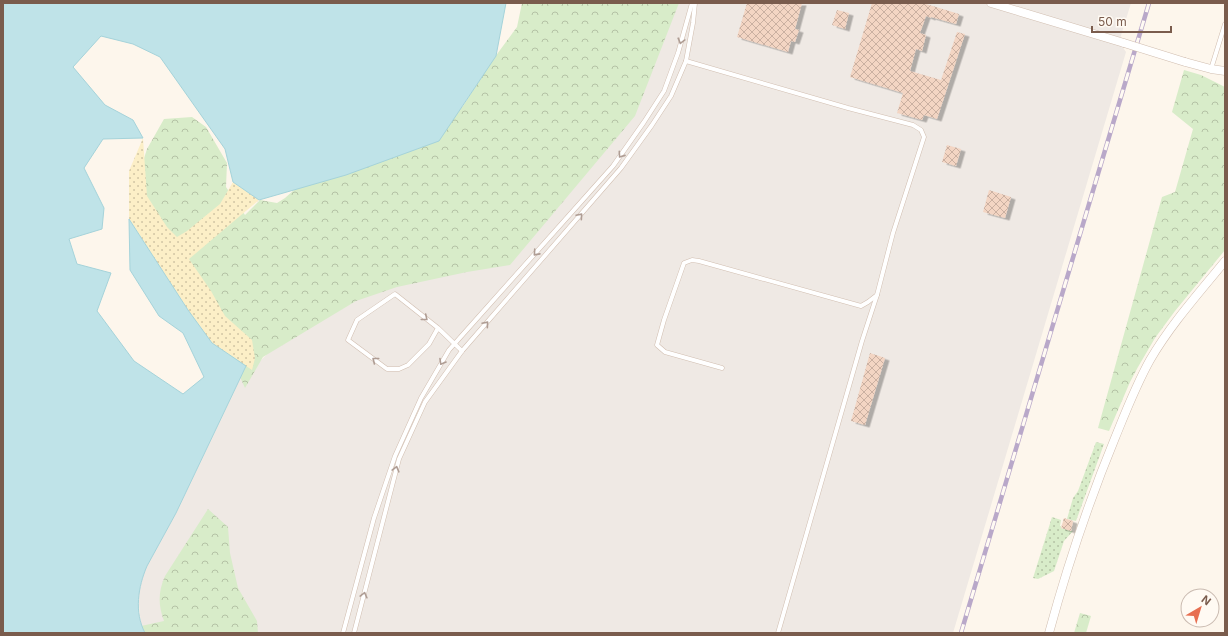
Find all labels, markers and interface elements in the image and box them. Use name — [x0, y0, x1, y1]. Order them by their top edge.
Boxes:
scale bar — [1092, 8, 1171, 34]
text: 50 m — [1098, 14, 1127, 29]
one-way arrow — [677, 37, 686, 44]
one-way arrow — [618, 151, 626, 158]
one-way arrow — [576, 213, 583, 220]
one-way arrow — [533, 248, 540, 255]
one-way arrow — [421, 314, 428, 321]
one-way arrow — [481, 321, 488, 329]
one-way arrow — [372, 357, 379, 365]
one-way arrow — [440, 358, 447, 365]
one-way arrow — [392, 466, 400, 473]
north arrow — [1180, 588, 1220, 628]
one-way arrow — [359, 592, 367, 598]
text: N — [1199, 592, 1214, 608]

